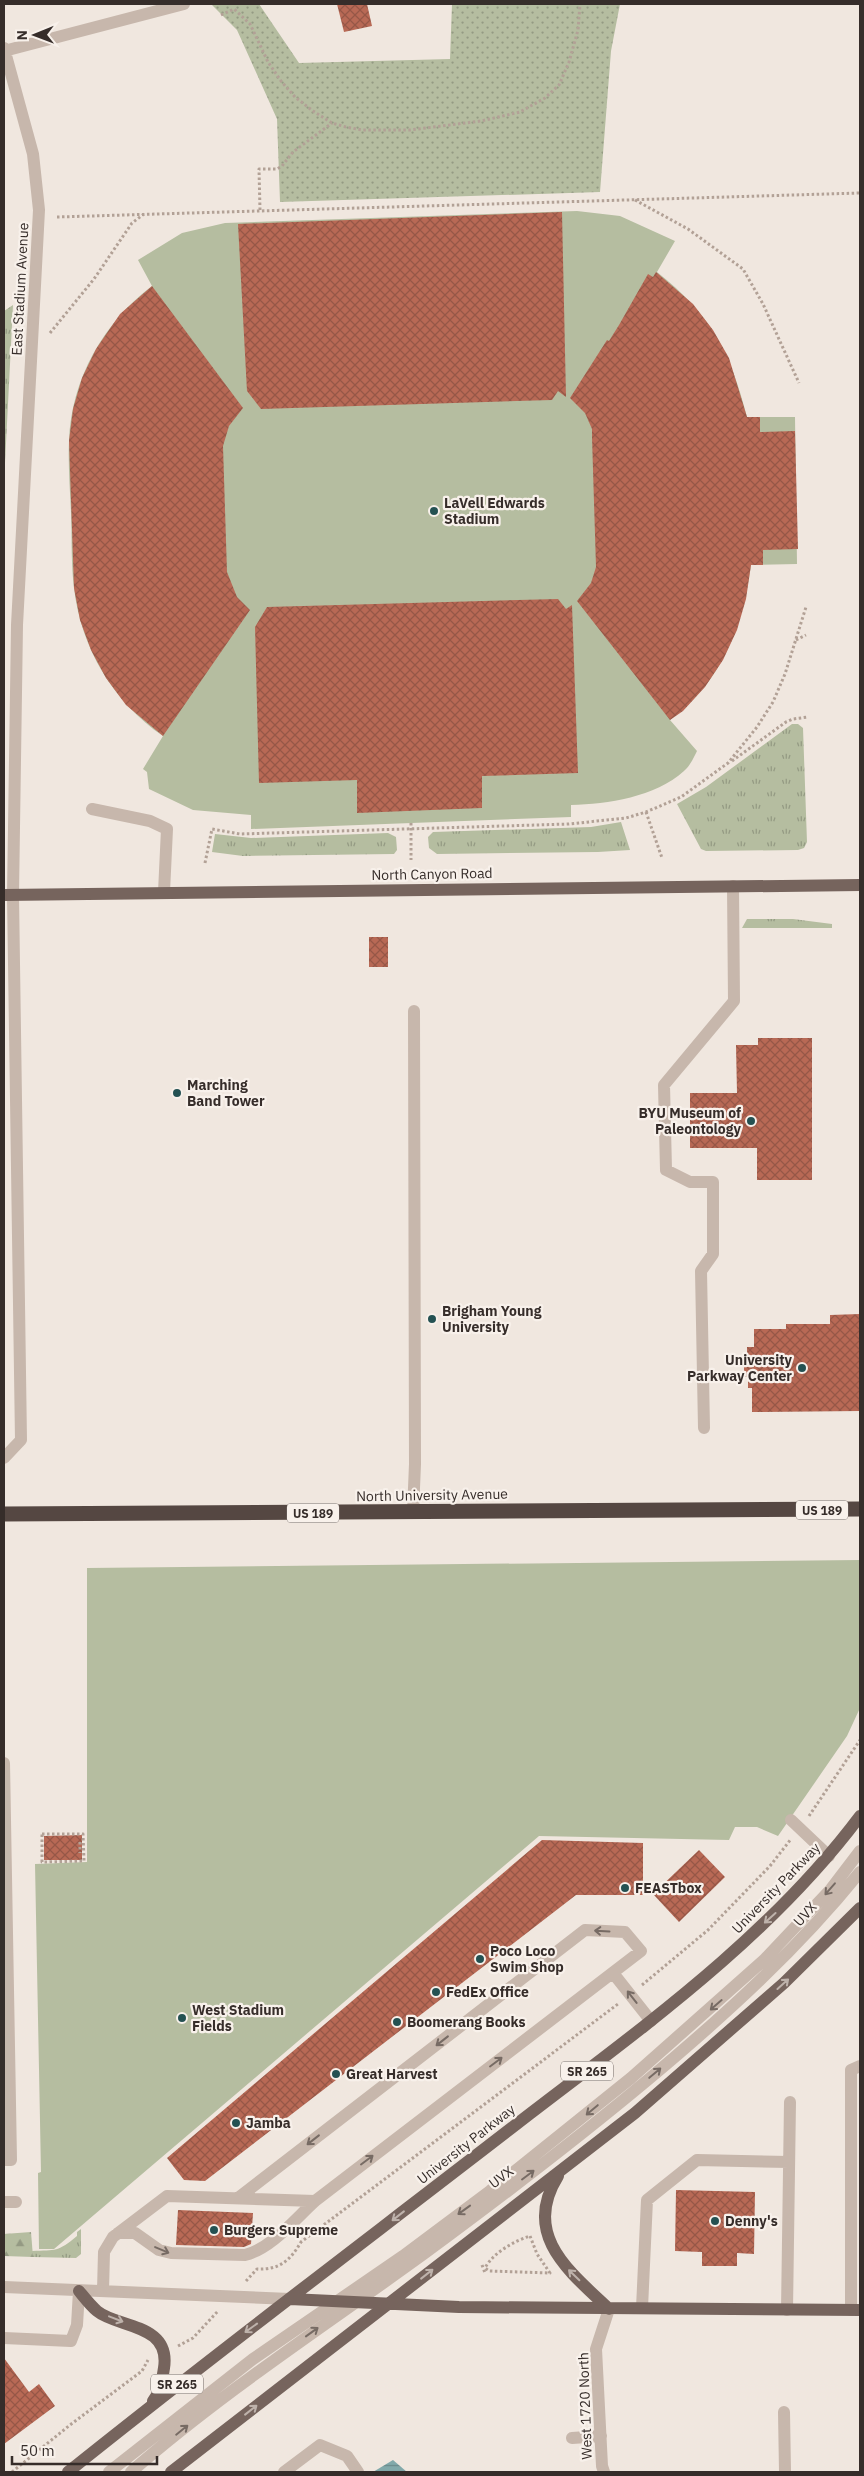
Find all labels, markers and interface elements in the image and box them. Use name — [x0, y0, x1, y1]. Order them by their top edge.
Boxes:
north arrow — [10, 10, 60, 60]
text: N — [13, 30, 31, 40]
street label: East Stadium Avenue — [8, 222, 32, 356]
place label: LaVell Edwards Stadium — [444, 494, 545, 528]
marker: LaVell Edwards Stadium — [428, 505, 440, 517]
street label: North Canyon Road — [371, 864, 493, 884]
place label: Marching Band Tower — [187, 1076, 265, 1110]
marker: Marching Band Tower — [171, 1087, 183, 1099]
place label: BYU Museum of Paleontology — [638, 1104, 742, 1138]
marker: BYU Museum of Paleontology — [745, 1115, 757, 1127]
place label: Brigham Young University — [442, 1302, 542, 1336]
marker: Brigham Young University — [426, 1313, 438, 1325]
place label: University Parkway Center — [687, 1351, 793, 1385]
marker: University Parkway Center — [796, 1362, 808, 1374]
street label: North University Avenue — [356, 1485, 508, 1505]
road number: US 189 — [796, 1500, 848, 1520]
road number: US 189 — [287, 1504, 339, 1522]
street label: University Parkway — [728, 1839, 824, 1937]
place label: FEASTbox — [635, 1879, 702, 1897]
marker: FEASTbox — [619, 1882, 631, 1894]
one-way arrow — [824, 1883, 835, 1896]
street label: UVX — [789, 1898, 821, 1930]
one-way arrow — [764, 1912, 777, 1924]
one-way arrow — [594, 1926, 610, 1935]
place label: Poco Loco Swim Shop — [490, 1942, 564, 1976]
marker: Poco Loco Swim Shop — [474, 1953, 486, 1965]
one-way arrow — [777, 1978, 790, 1989]
place label: FedEx Office — [446, 1983, 529, 2001]
marker: FedEx Office — [430, 1986, 442, 1998]
one-way arrow — [627, 1990, 637, 2004]
one-way arrow — [709, 1999, 722, 2011]
place label: West Stadium Fields — [192, 2001, 284, 2035]
marker: West Stadium Fields — [176, 2012, 188, 2024]
place label: Boomerang Books — [407, 2013, 525, 2031]
marker: Boomerang Books — [391, 2016, 403, 2028]
one-way arrow — [436, 2035, 449, 2046]
one-way arrow — [489, 2056, 502, 2067]
road number: SR 265 — [561, 2062, 613, 2080]
place label: Great Harvest — [346, 2065, 438, 2083]
marker: Great Harvest — [330, 2068, 342, 2080]
one-way arrow — [648, 2068, 661, 2079]
street label: University Parkway — [413, 2100, 519, 2188]
one-way arrow — [586, 2105, 599, 2116]
place label: Jamba — [246, 2114, 291, 2132]
marker: Jamba — [230, 2117, 242, 2129]
one-way arrow — [307, 2134, 320, 2145]
one-way arrow — [360, 2155, 373, 2166]
street label: UVX — [485, 2162, 517, 2192]
one-way arrow — [521, 2170, 535, 2180]
one-way arrow — [458, 2205, 471, 2216]
one-way arrow — [392, 2211, 405, 2222]
place label: Denny's — [725, 2212, 778, 2230]
marker: Denny's — [709, 2215, 721, 2227]
place label: Burgers Supreme — [224, 2221, 338, 2239]
marker: Burgers Supreme — [208, 2224, 220, 2236]
one-way arrow — [154, 2245, 169, 2255]
one-way arrow — [420, 2269, 433, 2280]
one-way arrow — [568, 2269, 580, 2281]
one-way arrow — [108, 2315, 123, 2324]
one-way arrow — [244, 2323, 258, 2333]
one-way arrow — [305, 2327, 319, 2337]
street label: West 1720 North — [574, 2352, 596, 2460]
road number: SR 265 — [151, 2374, 203, 2394]
one-way arrow — [244, 2404, 257, 2415]
one-way arrow — [175, 2424, 188, 2435]
scale bar — [12, 2434, 158, 2466]
text: 50 m — [20, 2441, 55, 2460]

